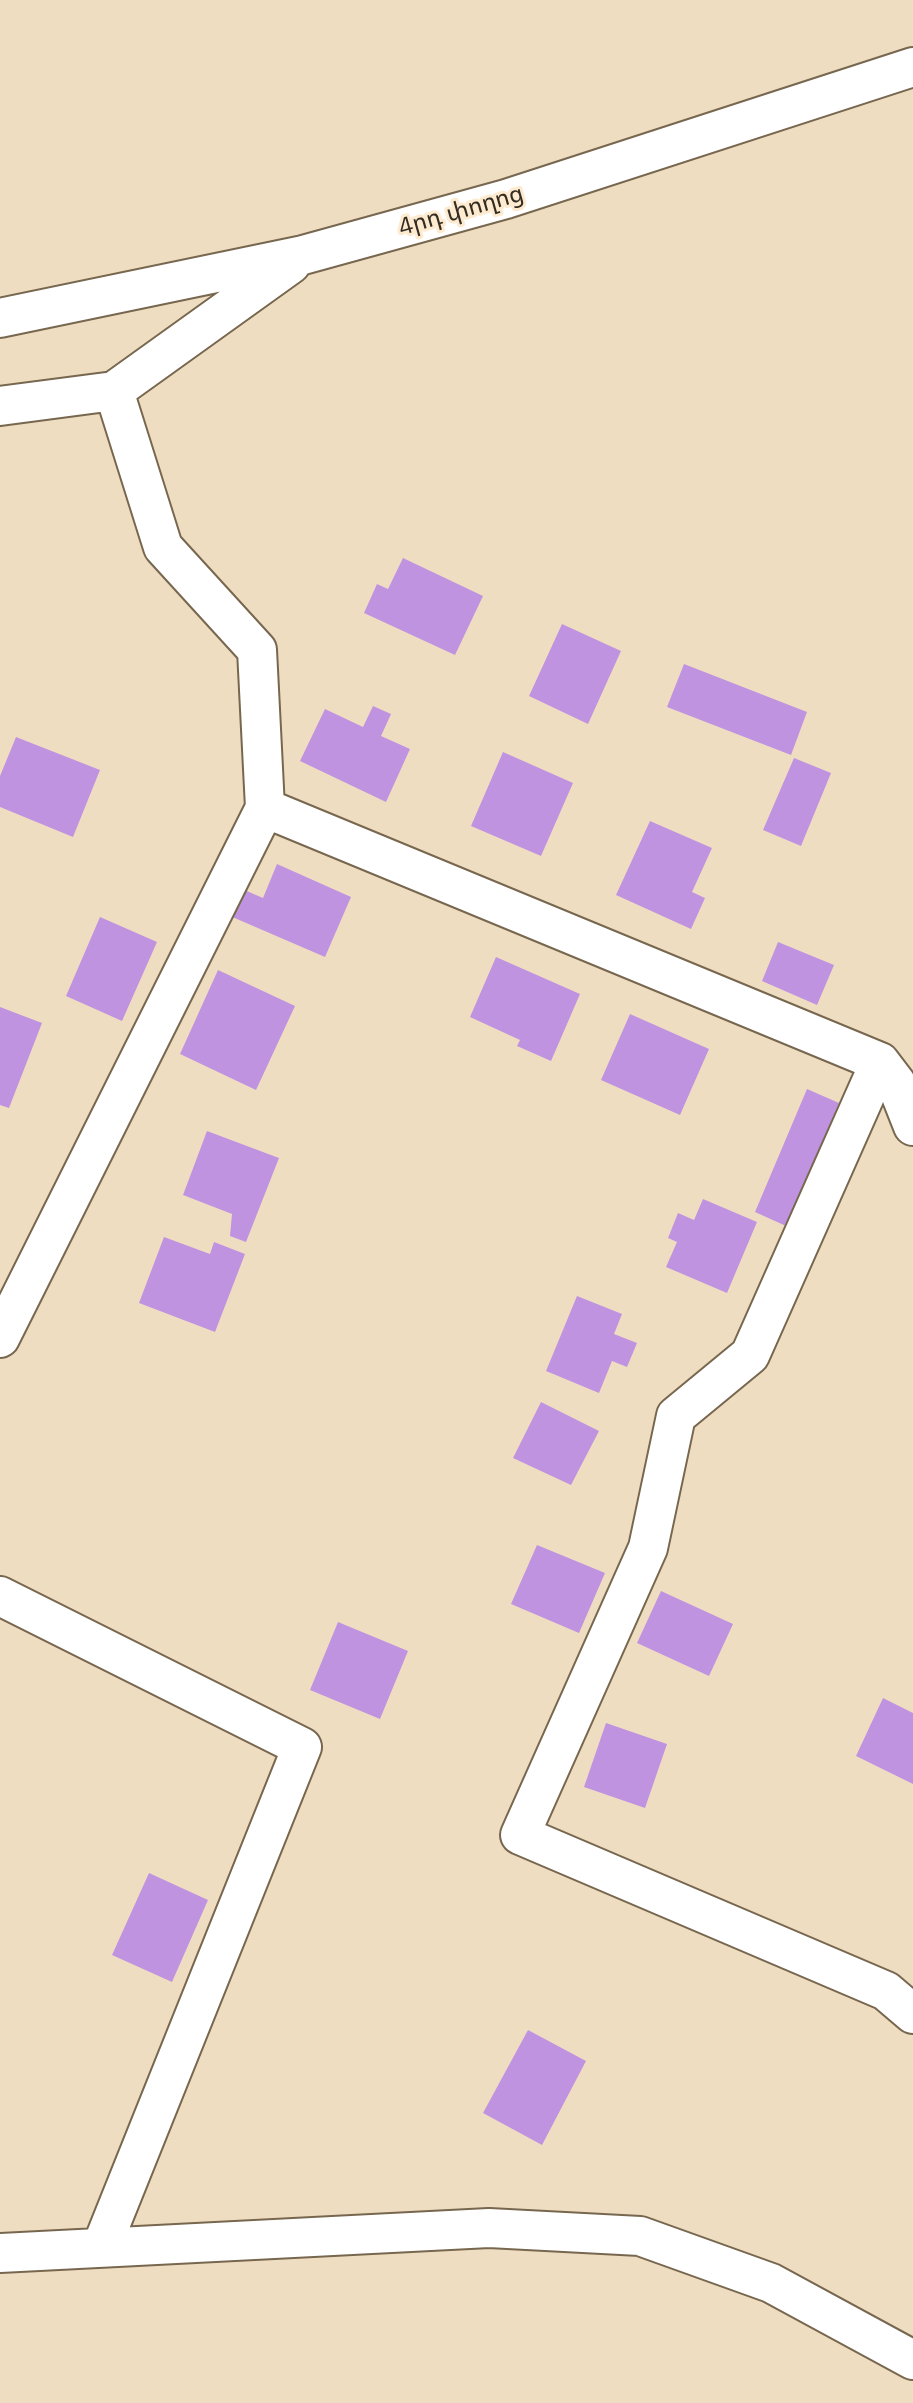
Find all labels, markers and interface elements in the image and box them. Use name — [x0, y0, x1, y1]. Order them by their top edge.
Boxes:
street label: 4րդ փողոց — [395, 179, 527, 243]

